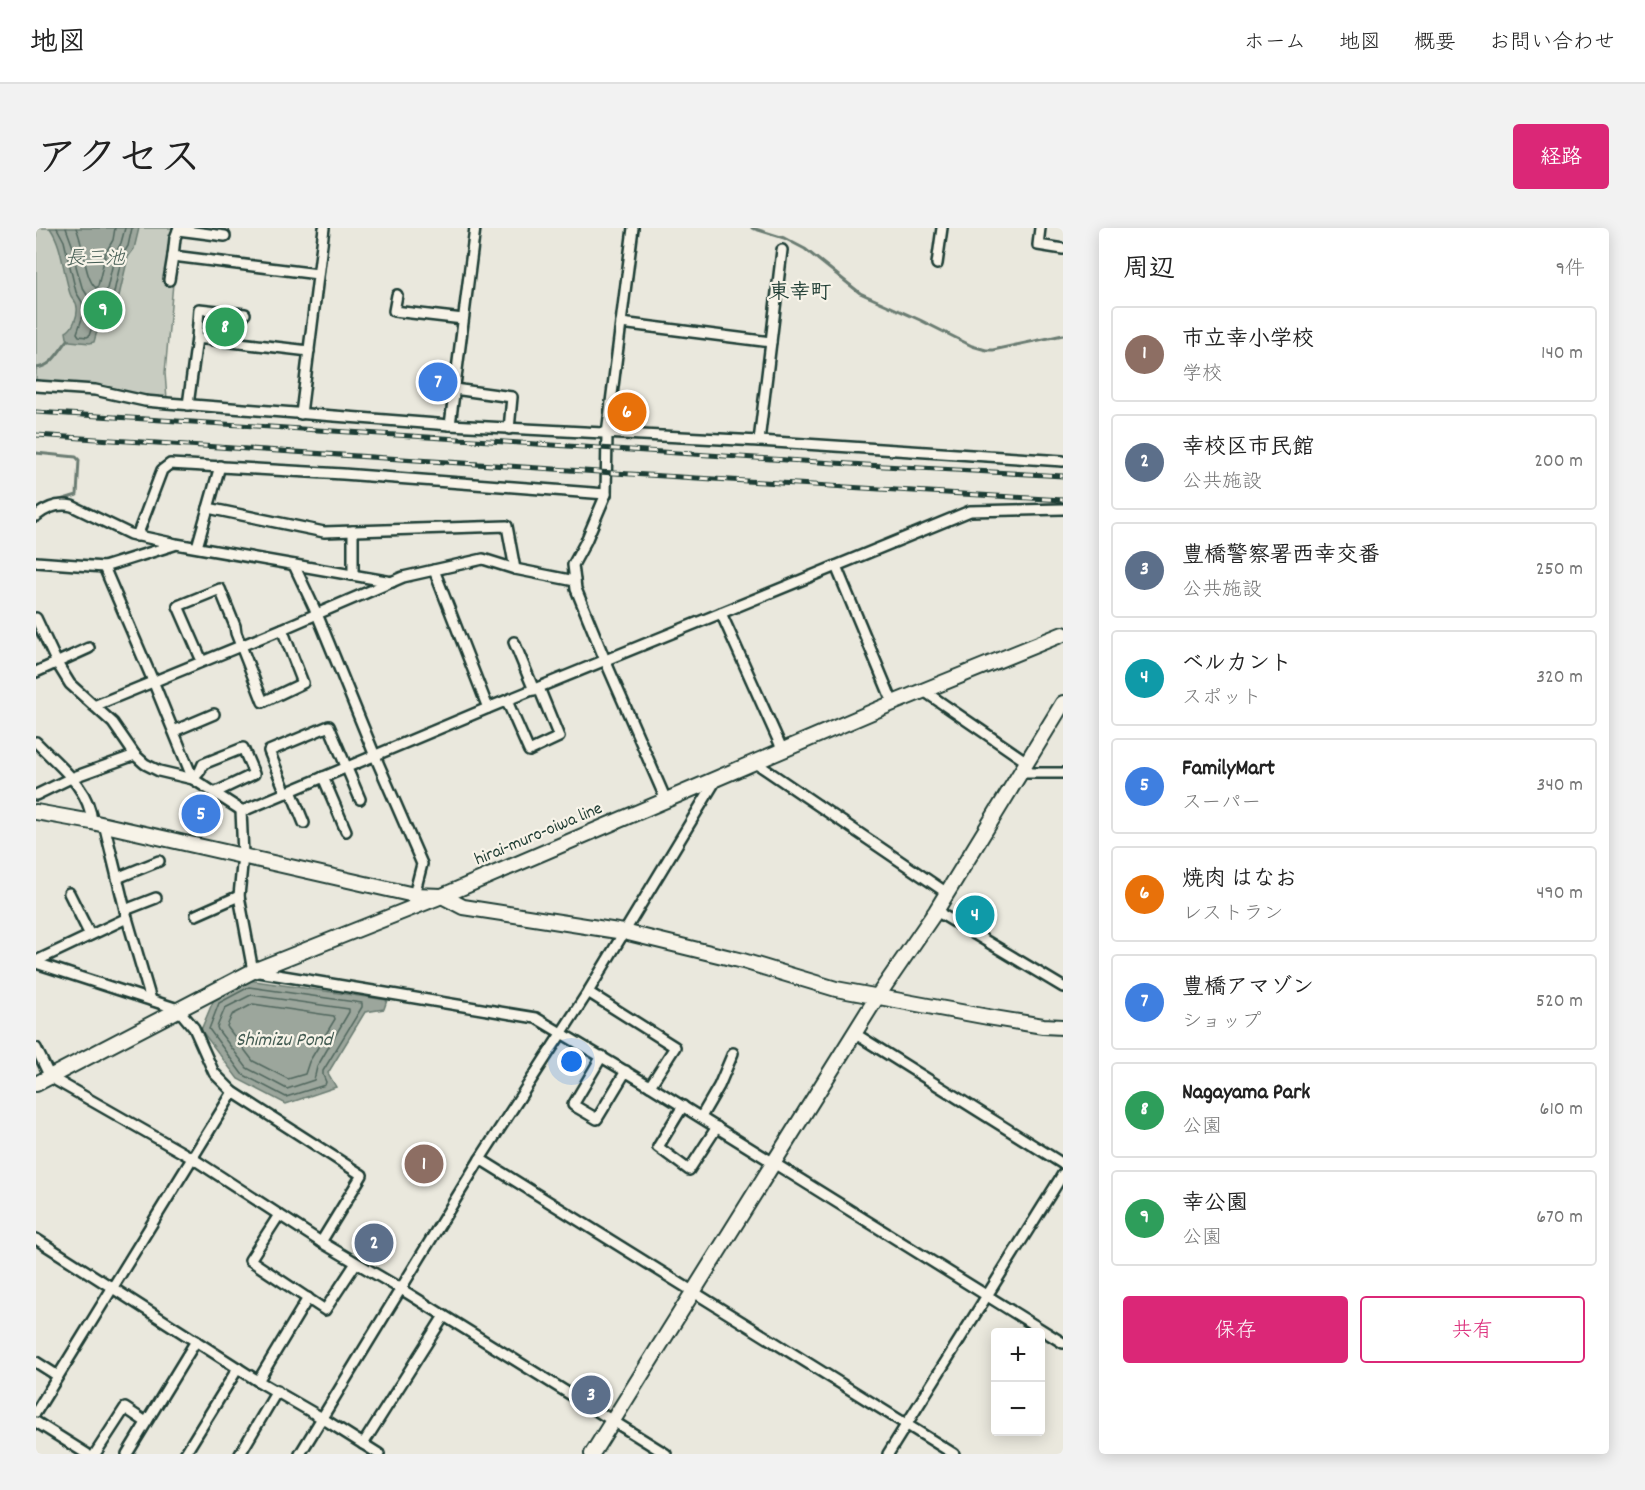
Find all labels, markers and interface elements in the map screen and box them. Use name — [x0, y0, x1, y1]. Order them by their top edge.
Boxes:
text: 地図 — [30, 25, 86, 65]
text: ホーム — [1244, 29, 1306, 59]
text: 地図 — [1339, 29, 1381, 59]
text: 概要 — [1414, 29, 1456, 59]
text: お問い合わせ — [1489, 29, 1615, 59]
button: 経路 — [1513, 124, 1609, 189]
text: アクセス — [36, 132, 201, 192]
water label: 長三池 — [65, 246, 126, 274]
text: 周辺 — [1123, 252, 1175, 289]
text: 9件 — [1556, 256, 1585, 284]
district label: 東幸町 — [769, 279, 832, 309]
pin: 9 — [84, 288, 122, 332]
pin: 8 — [206, 304, 244, 350]
text: 市立幸小学校 — [1182, 325, 1314, 356]
text: 1 — [1142, 340, 1147, 368]
text: 140 m — [1541, 340, 1583, 368]
pin: 7 — [418, 360, 458, 404]
text: 学校 — [1182, 361, 1222, 389]
pin: 6 — [608, 390, 646, 435]
text: 幸校区市民館 — [1182, 433, 1314, 464]
text: 2 — [1140, 448, 1149, 476]
text: 200 m — [1534, 448, 1583, 476]
text: 公共施設 — [1182, 469, 1262, 497]
text: 豊橋警察署西幸交番 — [1182, 541, 1380, 572]
text: 3 — [1140, 556, 1149, 584]
text: 250 m — [1536, 556, 1583, 584]
text: 公共施設 — [1182, 577, 1262, 605]
text: ベルカント — [1182, 649, 1292, 680]
text: 4 — [1140, 664, 1149, 692]
text: 320 m — [1536, 664, 1583, 692]
text: スポット — [1182, 685, 1262, 713]
text: FamilyMart — [1182, 754, 1275, 785]
text: 5 — [1140, 772, 1149, 800]
text: 340 m — [1537, 772, 1583, 800]
text: スーパー — [1182, 790, 1261, 818]
pin: 5 — [182, 792, 220, 836]
street label: hirai-muro-oiwa line — [471, 797, 607, 873]
text: 焼肉 はなお — [1182, 865, 1297, 896]
text: 6 — [1140, 880, 1149, 908]
text: 490 m — [1536, 880, 1583, 908]
pin: 4 — [956, 892, 994, 938]
text: レストラン — [1182, 901, 1284, 929]
text: 豊橋アマゾン — [1182, 973, 1314, 1004]
text: 7 — [1141, 988, 1148, 1016]
text: 520 m — [1536, 988, 1583, 1016]
text: ショップ — [1182, 1009, 1261, 1037]
water label: Shimizu Pond — [236, 1027, 335, 1055]
your location — [557, 1047, 586, 1076]
text: Nagayama Park — [1182, 1078, 1310, 1109]
text: 8 — [1140, 1096, 1149, 1124]
text: 610 m — [1540, 1096, 1583, 1124]
text: 公園 — [1182, 1114, 1222, 1142]
pin: 1 — [404, 1142, 444, 1186]
text: 幸公園 — [1182, 1189, 1248, 1220]
text: 9 — [1140, 1204, 1149, 1232]
text: 670 m — [1536, 1204, 1583, 1232]
pin: 2 — [354, 1220, 394, 1266]
text: 公園 — [1182, 1225, 1222, 1253]
button: 保存 — [1123, 1296, 1348, 1363]
button: 共有 — [1360, 1296, 1585, 1363]
map controls — [991, 1328, 1045, 1436]
button: + — [991, 1328, 1045, 1382]
pin: 3 — [572, 1372, 610, 1418]
button: − — [991, 1382, 1045, 1436]

